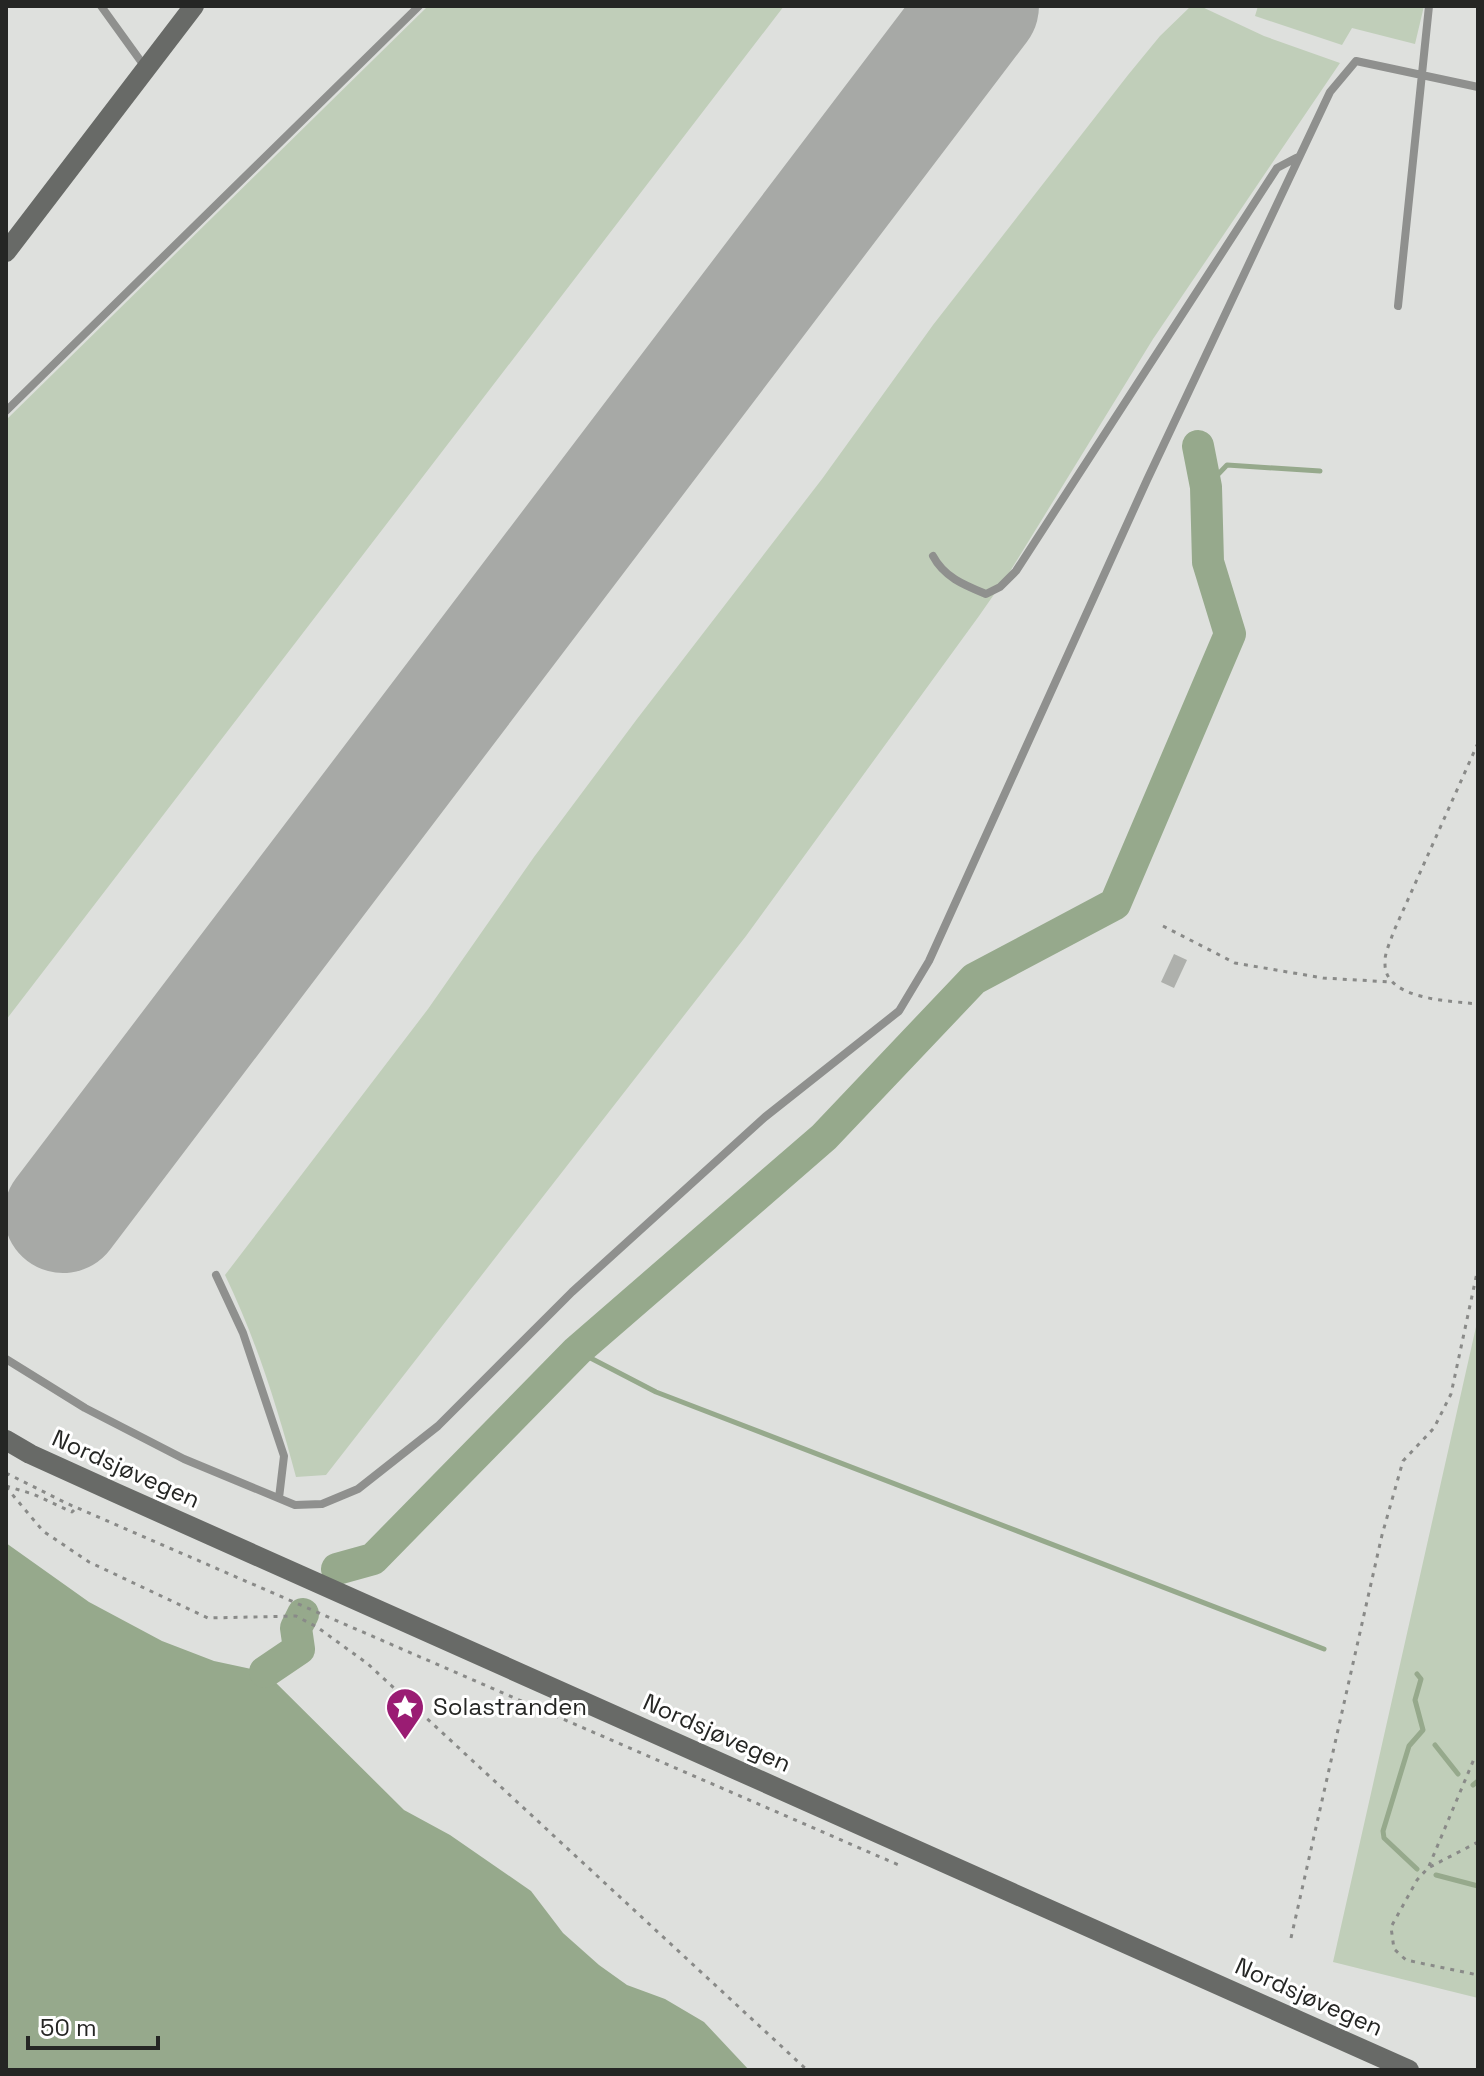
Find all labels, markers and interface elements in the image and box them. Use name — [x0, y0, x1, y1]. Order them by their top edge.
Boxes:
street label: Nordsjøvegen — [47, 1422, 205, 1515]
place icon: Solastranden — [384, 1686, 426, 1741]
street label: Nordsjøvegen — [638, 1686, 796, 1779]
place label: Solastranden — [433, 1691, 587, 1722]
street label: Nordsjøvegen — [1230, 1950, 1388, 2043]
scale bar — [28, 2000, 158, 2050]
text: 50 m — [40, 2012, 97, 2043]

